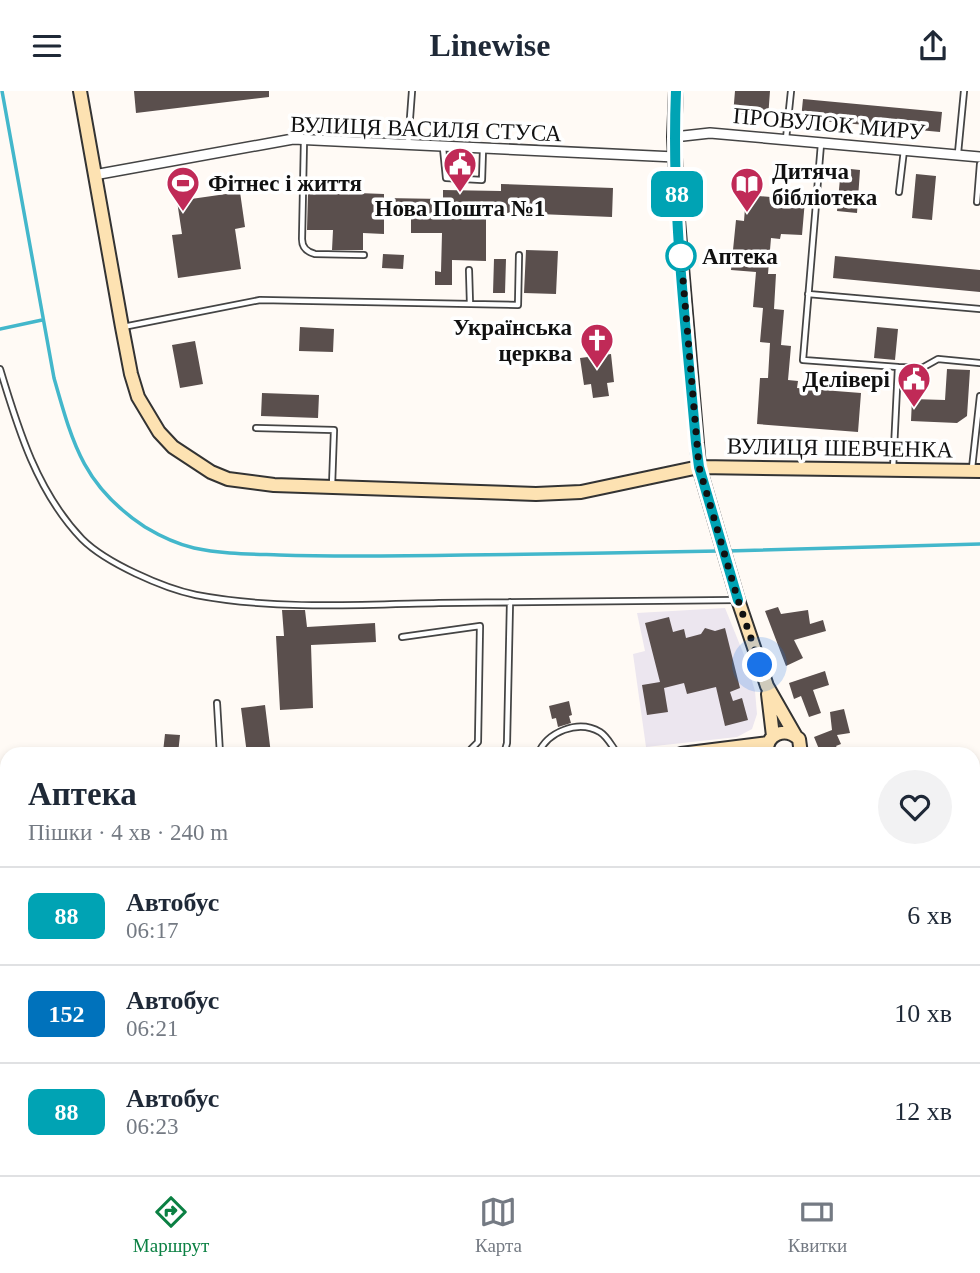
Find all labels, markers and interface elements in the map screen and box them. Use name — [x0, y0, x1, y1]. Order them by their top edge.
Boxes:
icon: menu — [28, 27, 66, 65]
text: Linewise — [430, 27, 550, 63]
icon: share — [914, 27, 952, 65]
street label: ПРОВУЛОК МИРУ — [732, 103, 927, 145]
street label: ВУЛИЦЯ ВАСИЛЯ СТУСА — [290, 112, 563, 146]
public building icon: Нова Пошта №1 — [441, 145, 479, 194]
place label: Дитяча бібліотека — [772, 159, 878, 210]
sports icon: Фітнес і життя — [164, 164, 202, 213]
library icon: Дитяча бібліотека — [728, 165, 766, 214]
place label: Фітнес і життя — [208, 171, 362, 196]
line badge: 88 — [646, 171, 708, 217]
text: 88 — [665, 181, 689, 207]
place label: Нова Пошта №1 — [375, 196, 545, 221]
marker: Аптека — [666, 241, 696, 271]
place label: Аптека — [702, 244, 778, 269]
place label: Українська церква — [453, 315, 573, 366]
church icon: Українська церква — [578, 321, 616, 370]
public building icon: Делівері — [895, 360, 933, 409]
place label: Делівері — [803, 367, 891, 392]
street label: ВУЛИЦЯ ШЕВЧЕНКА — [727, 434, 954, 462]
your location — [742, 647, 777, 682]
button: heart — [878, 770, 952, 844]
text: Аптека — [28, 776, 137, 812]
text: Пішки · 4 хв · 240 m — [28, 820, 228, 845]
text: Автобус — [126, 888, 219, 917]
text: 6 хв — [907, 901, 952, 930]
text: 88 — [55, 903, 79, 929]
text: 06:17 — [126, 918, 178, 943]
text: Автобус — [126, 986, 219, 1015]
text: 10 хв — [894, 999, 952, 1028]
text: 152 — [49, 1001, 85, 1027]
text: 06:21 — [126, 1016, 178, 1041]
text: Автобус — [126, 1084, 219, 1113]
text: 12 хв — [894, 1097, 952, 1126]
text: 88 — [55, 1099, 79, 1125]
text: 06:23 — [126, 1114, 178, 1139]
tab: Маршрут — [133, 1193, 209, 1257]
tab: Карта — [475, 1193, 522, 1257]
tab: Квитки — [788, 1193, 847, 1257]

